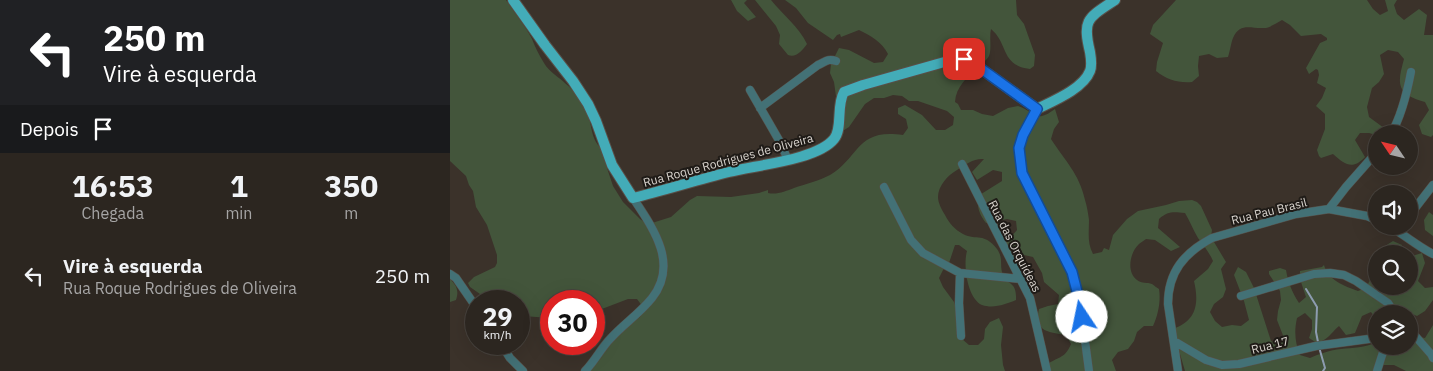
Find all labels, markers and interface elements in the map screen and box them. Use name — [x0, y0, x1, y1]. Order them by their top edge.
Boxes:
text: 250 m — [103, 15, 206, 61]
icon: left — [20, 20, 85, 85]
pin — [943, 38, 985, 80]
icon: arrive — [950, 45, 978, 73]
text: Vire à esquerda — [103, 59, 257, 88]
icon: arrive — [89, 115, 117, 143]
text: Depois — [20, 117, 79, 141]
north arrow — [1368, 125, 1418, 175]
map controls — [1368, 125, 1418, 355]
street label: Rua Roque Rodrigues de Oliveira — [641, 130, 815, 190]
text: 16:53 — [72, 166, 154, 205]
text: 1 — [230, 166, 248, 205]
text: 350 — [324, 166, 378, 205]
button: sound — [1368, 185, 1418, 235]
street label: Rua Pau Brasil — [1230, 194, 1308, 228]
street label: Rua das Orquídeas — [985, 198, 1045, 295]
text: Chegada — [81, 203, 144, 223]
text: min — [225, 203, 252, 223]
text: m — [344, 203, 358, 223]
button: search — [1368, 245, 1418, 295]
text: Vire à esquerda — [63, 254, 203, 278]
icon: left — [20, 262, 48, 290]
text: 250 m — [375, 264, 430, 288]
text: Rua Roque Rodrigues de Oliveira — [63, 278, 297, 298]
speed limit sign: 30 — [540, 290, 605, 355]
position arrow — [1055, 290, 1107, 342]
text: 29 — [482, 300, 513, 333]
button: layers — [1368, 305, 1418, 355]
text: km/h — [483, 327, 512, 342]
street label: Rua 17 — [1250, 333, 1290, 357]

